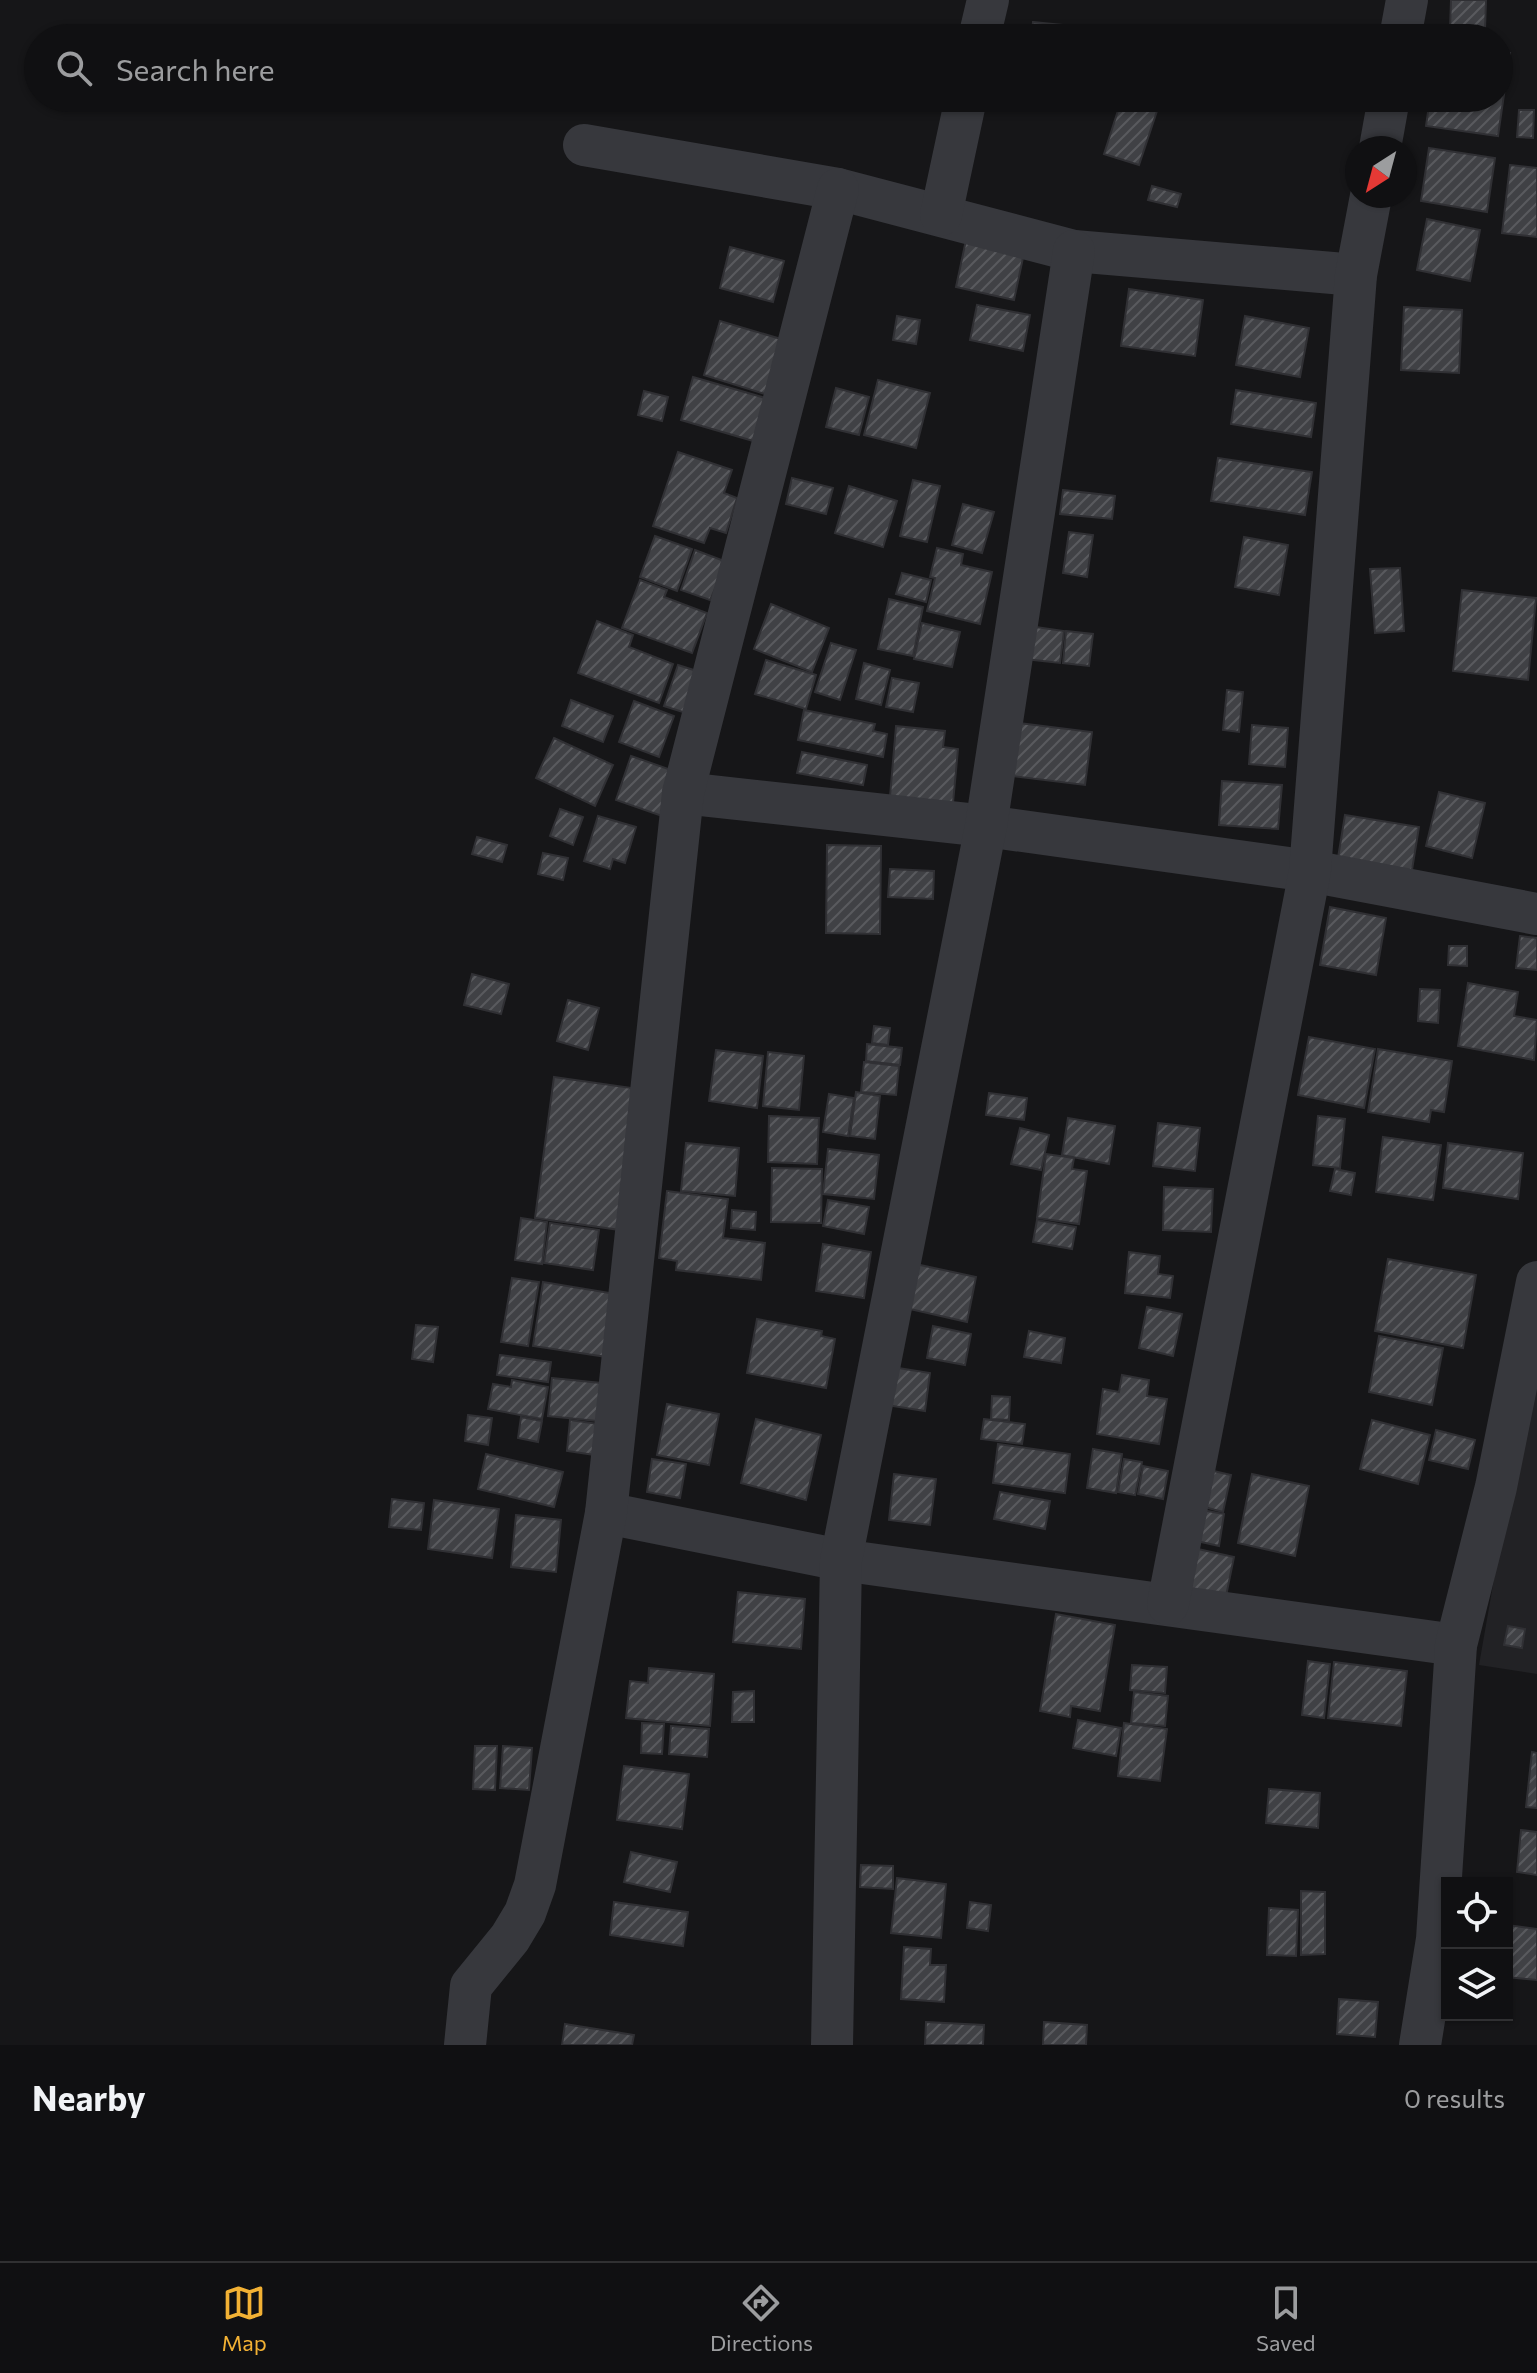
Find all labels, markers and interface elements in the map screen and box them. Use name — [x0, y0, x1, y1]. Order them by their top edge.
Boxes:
search box — [24, 24, 1513, 112]
icon: search — [52, 46, 96, 90]
text: Search here — [116, 50, 275, 87]
north arrow — [1345, 136, 1417, 208]
map controls — [1441, 1877, 1513, 2021]
button: locate — [1441, 1877, 1513, 1949]
button: layers — [1441, 1949, 1513, 2021]
text: Nearby — [32, 2076, 146, 2118]
text: 0 results — [1404, 2082, 1505, 2113]
tab: Map — [222, 2281, 267, 2356]
tab: Directions — [710, 2281, 813, 2356]
tab: Saved — [1256, 2281, 1315, 2356]

